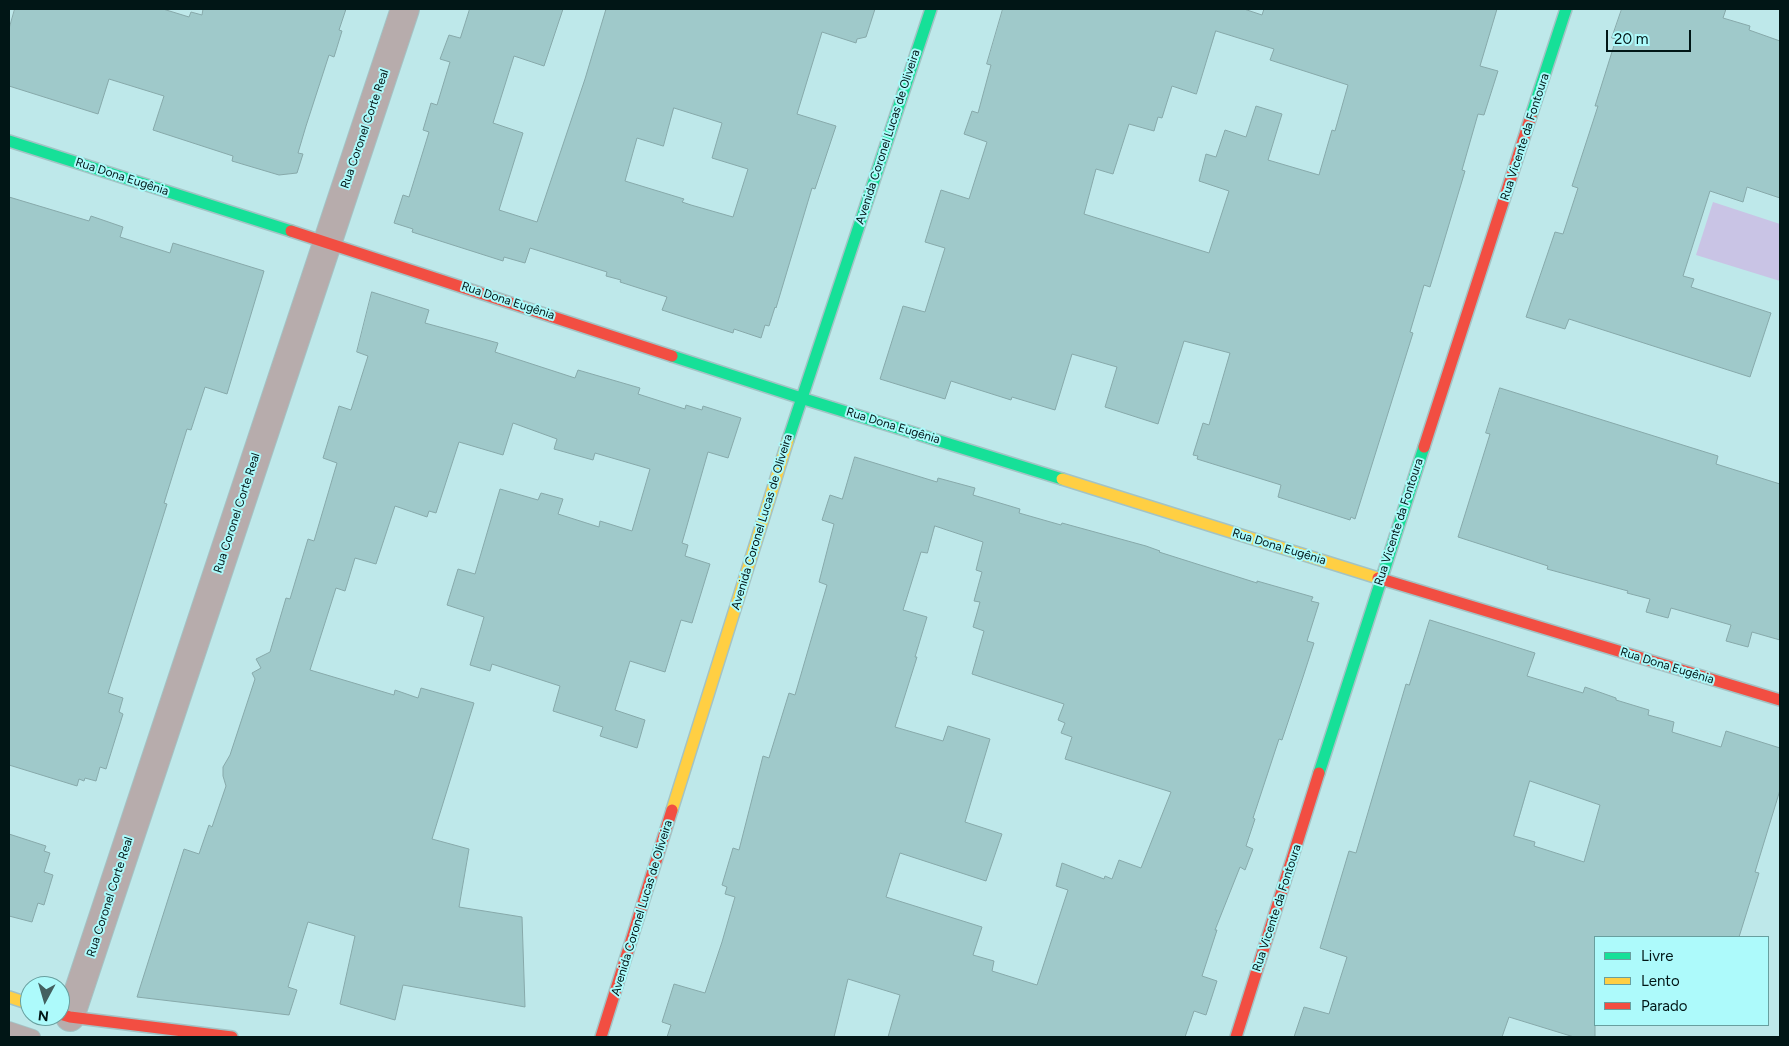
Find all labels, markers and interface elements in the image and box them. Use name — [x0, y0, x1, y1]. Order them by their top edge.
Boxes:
scale bar — [1609, 20, 1694, 52]
text: 20 m — [1614, 30, 1648, 48]
street label: Avenida Coronel Lucas de Oliveira — [853, 48, 923, 226]
street label: Rua Coronel Corte Real — [338, 67, 392, 191]
street label: Rua Vicente da Fontoura — [1498, 72, 1552, 202]
street label: Rua Dona Eugênia — [74, 155, 170, 199]
street label: Rua Dona Eugênia — [460, 279, 556, 323]
street label: Rua Dona Eugênia — [844, 405, 942, 447]
street label: Avenida Coronel Lucas de Oliveira — [728, 433, 796, 611]
street label: Rua Coronel Corte Real — [211, 451, 263, 575]
street label: Rua Vicente da Fontoura — [1372, 457, 1426, 587]
street label: Rua Dona Eugênia — [1230, 526, 1328, 568]
street label: Rua Dona Eugênia — [1618, 645, 1716, 687]
street label: Avenida Coronel Lucas de Oliveira — [608, 819, 676, 997]
street label: Rua Coronel Corte Real — [84, 835, 136, 959]
street label: Rua Vicente da Fontoura — [1250, 843, 1304, 973]
legend — [1594, 936, 1769, 1026]
text: Livre — [1641, 947, 1673, 965]
text: Lento — [1641, 972, 1680, 990]
north arrow — [20, 976, 70, 1026]
text: Parado — [1641, 997, 1687, 1015]
text: N — [37, 1006, 50, 1024]

